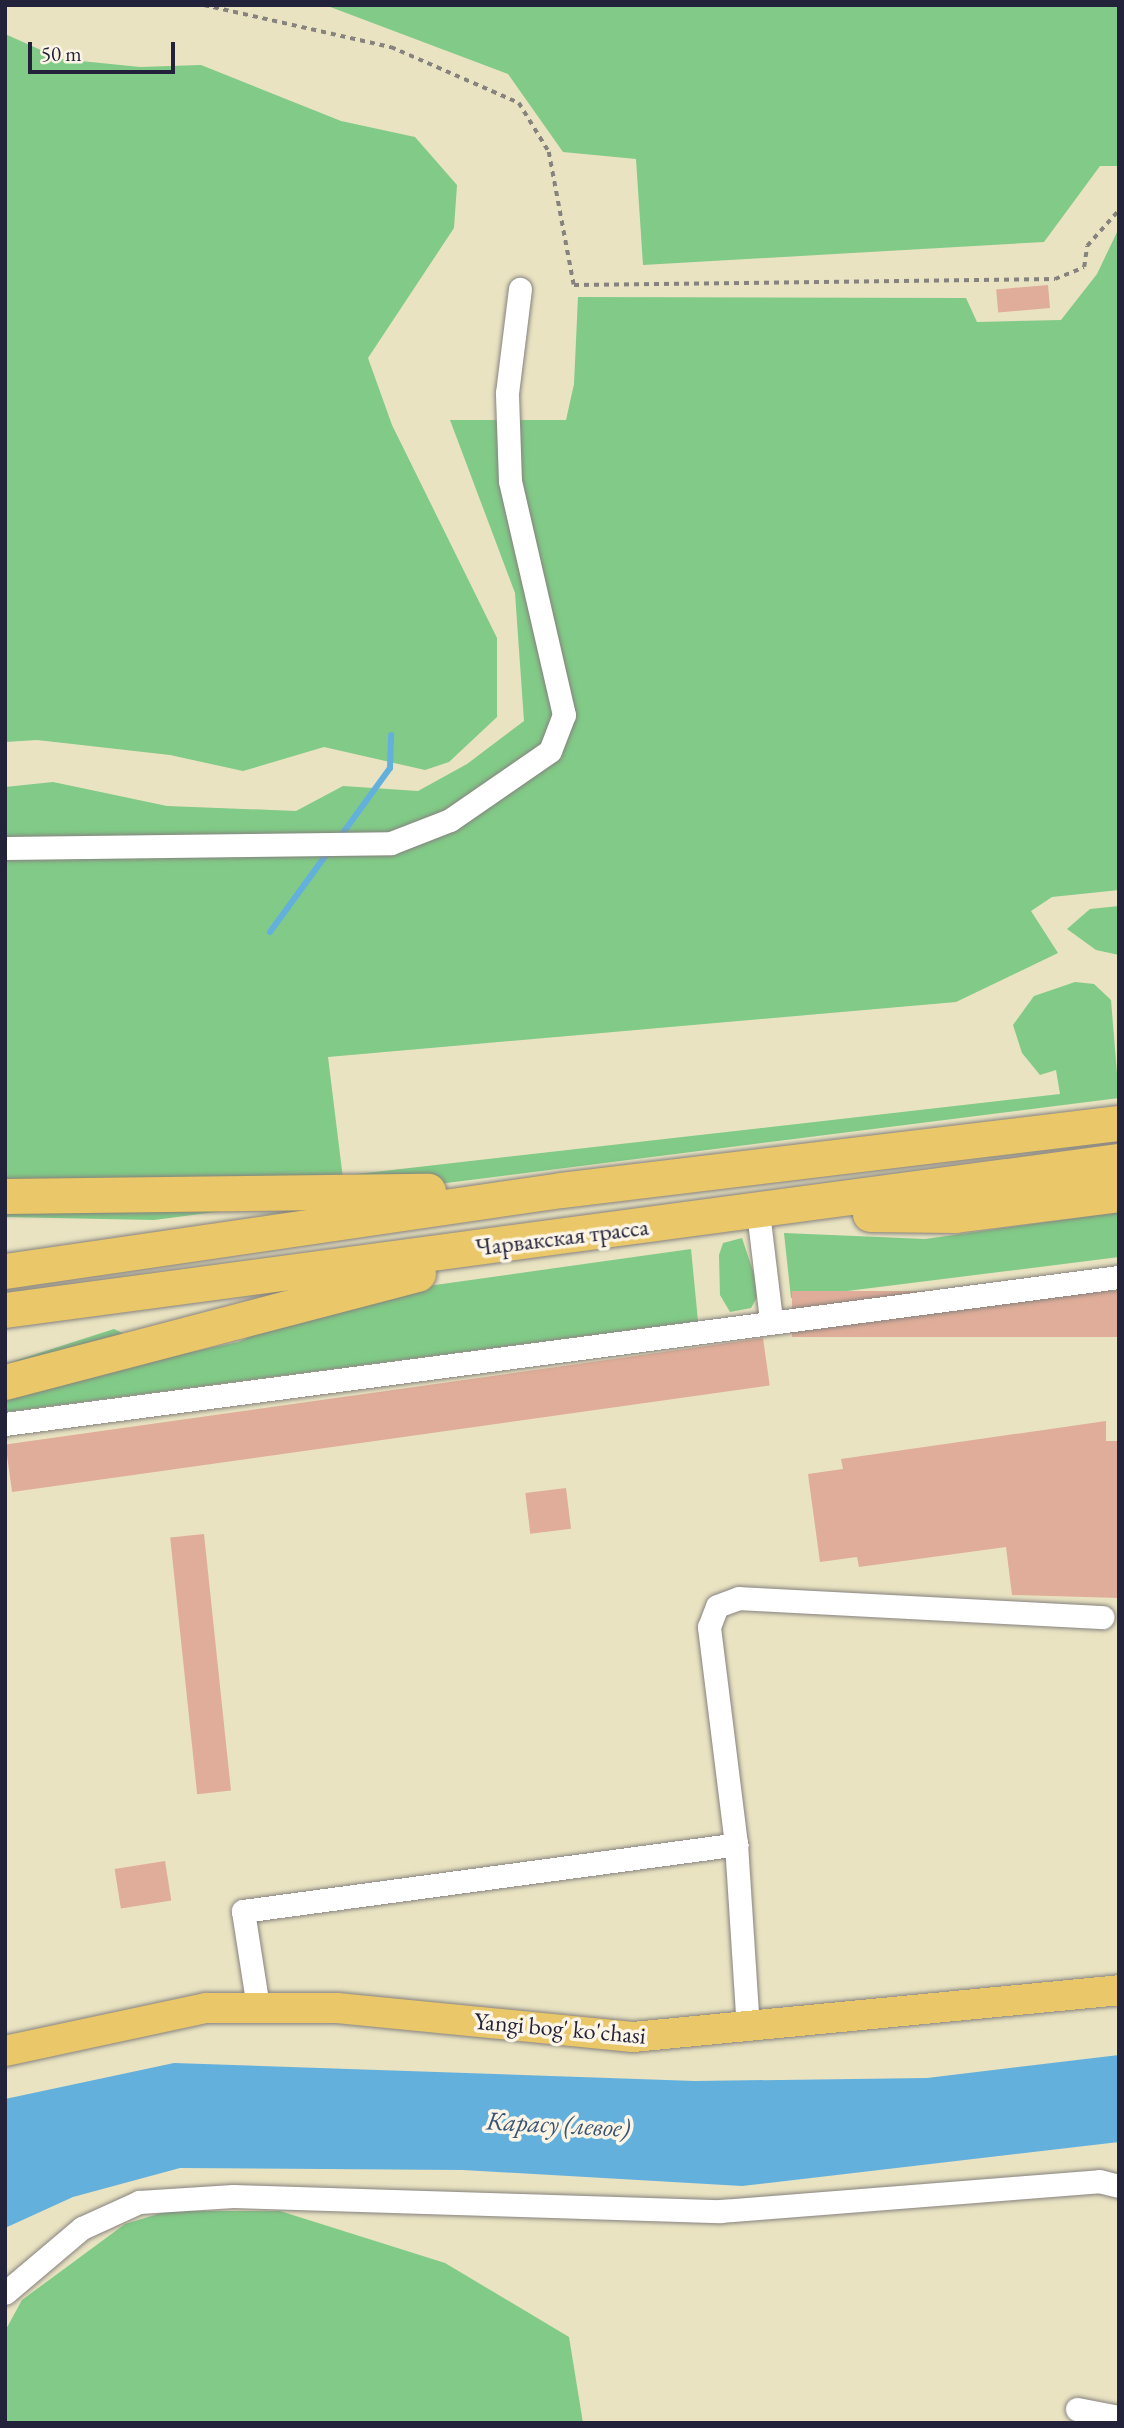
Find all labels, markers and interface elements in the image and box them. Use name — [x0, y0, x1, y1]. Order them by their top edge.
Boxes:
scale bar — [32, 28, 178, 72]
text: 50 m — [41, 40, 82, 67]
street label: Чарвакская трасса — [474, 1212, 650, 1262]
street label: Yangi bog' ko'chasi — [473, 2006, 647, 2050]
water label: Карасу (левое) — [485, 2106, 631, 2144]

